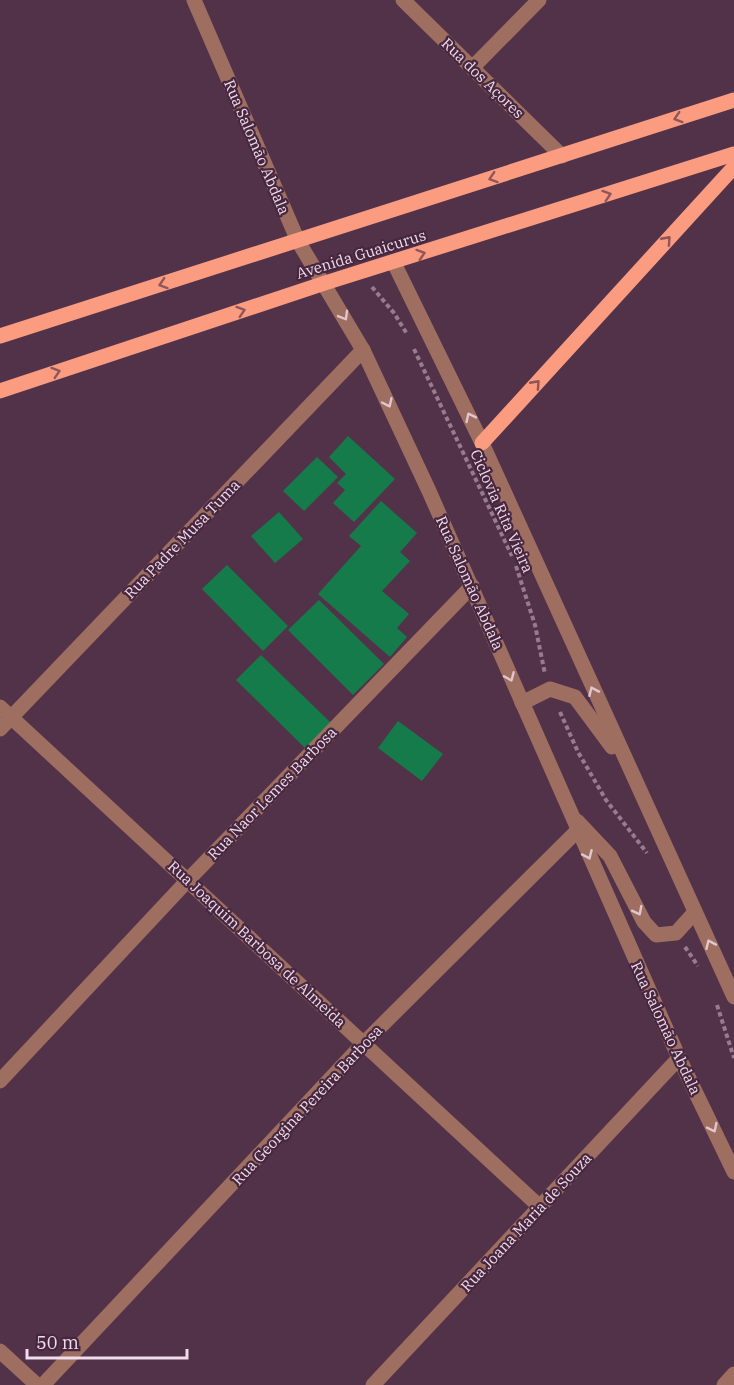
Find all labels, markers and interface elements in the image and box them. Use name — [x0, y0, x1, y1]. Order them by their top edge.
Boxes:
street label: Rua dos Açores — [438, 34, 528, 122]
street label: Rua Salomão Abdala — [220, 77, 294, 217]
one-way arrow — [673, 111, 684, 123]
one-way arrow — [488, 171, 499, 183]
one-way arrow — [601, 189, 612, 202]
street label: Avenida Guaicurus — [294, 225, 428, 283]
one-way arrow — [660, 236, 671, 247]
one-way arrow — [415, 249, 426, 261]
one-way arrow — [158, 277, 169, 289]
one-way arrow — [235, 306, 246, 318]
one-way arrow — [337, 310, 348, 320]
one-way arrow — [50, 367, 61, 380]
one-way arrow — [528, 380, 539, 391]
one-way arrow — [381, 396, 393, 407]
one-way arrow — [465, 413, 477, 424]
street label: Ciclovia Rita Vieira — [466, 446, 538, 576]
street label: Rua Padre Musa Tuma — [120, 475, 244, 603]
street label: Rua Salomão Abdala — [432, 513, 508, 653]
one-way arrow — [503, 670, 515, 681]
one-way arrow — [588, 686, 600, 697]
street label: Rua Naor Lemes Barbosa — [204, 723, 340, 863]
one-way arrow — [581, 849, 593, 860]
street label: Rua Joaquim Barbosa de Almeida — [164, 856, 350, 1032]
one-way arrow — [631, 905, 643, 916]
one-way arrow — [705, 940, 717, 951]
street label: Rua Salomão Abdala — [627, 958, 705, 1098]
street label: Rua Georgina Pereira Barbosa — [228, 1021, 386, 1189]
one-way arrow — [705, 1122, 717, 1133]
street label: Rua Joana Maria de Souza — [457, 1149, 595, 1295]
scale bar — [27, 1322, 188, 1360]
text: 50 m — [36, 1331, 79, 1354]

